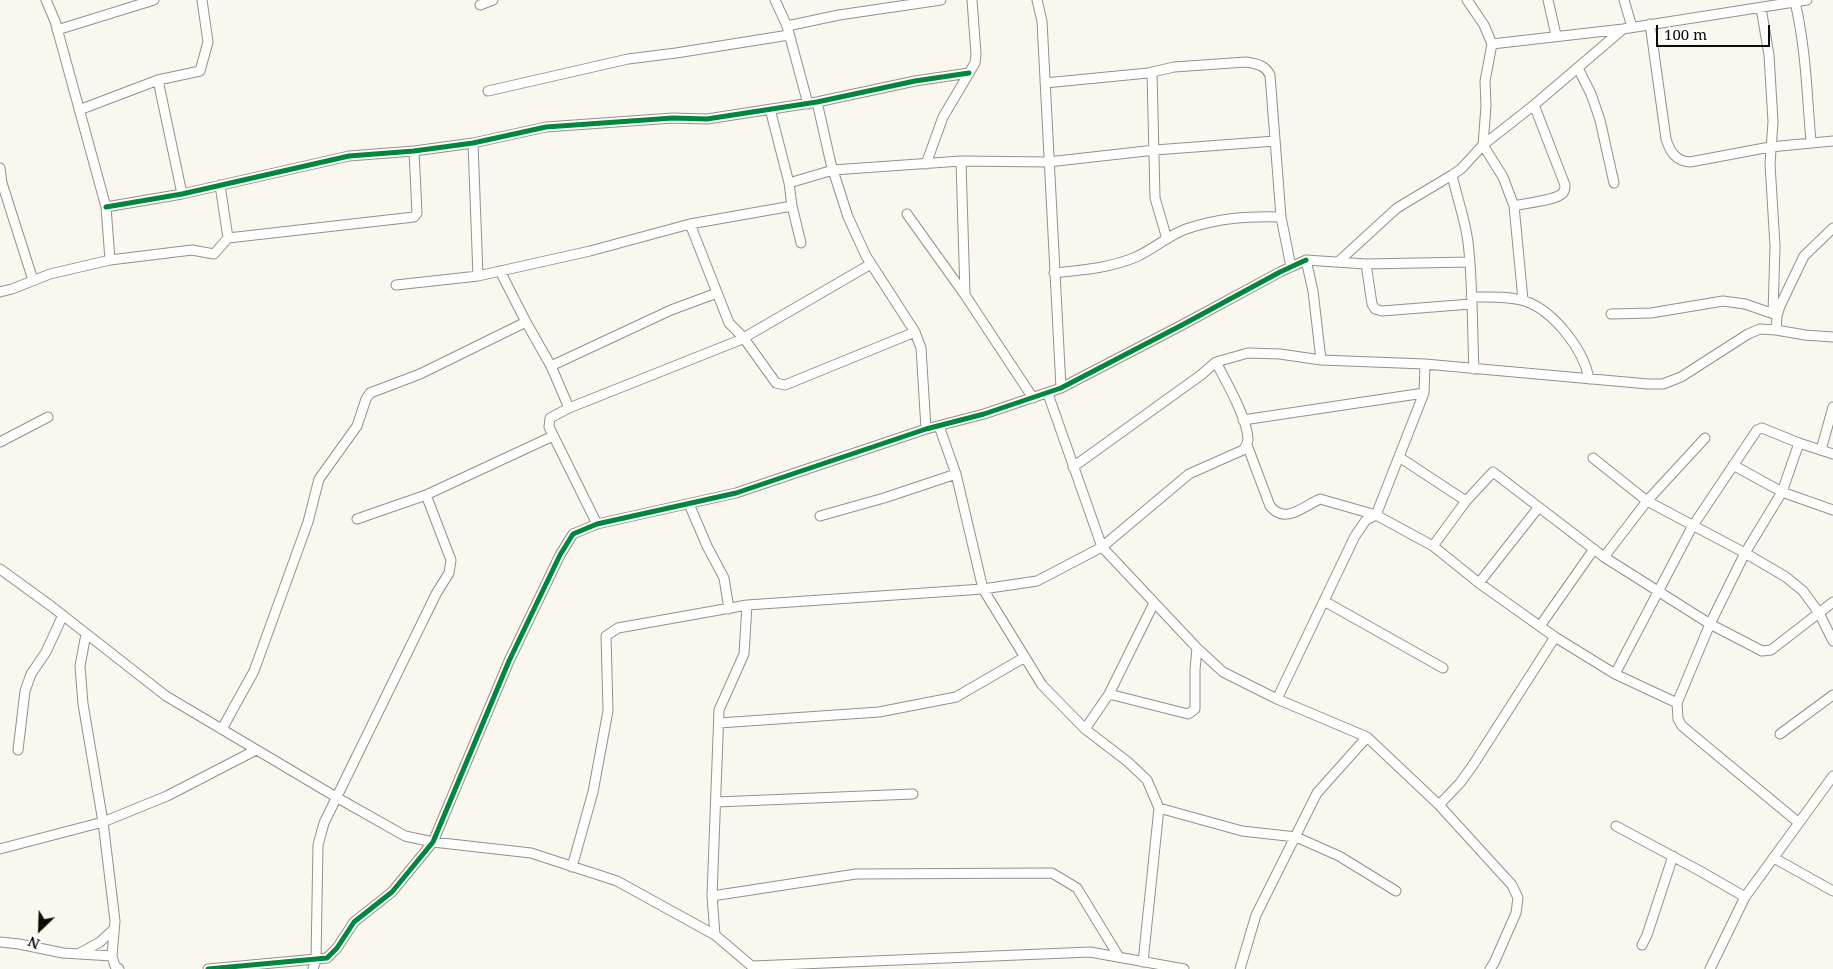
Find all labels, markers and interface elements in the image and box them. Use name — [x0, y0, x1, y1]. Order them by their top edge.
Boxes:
scale bar — [1658, 15, 1772, 47]
text: 100 m — [1664, 24, 1707, 44]
north arrow — [15, 904, 65, 954]
text: N — [25, 932, 43, 954]

